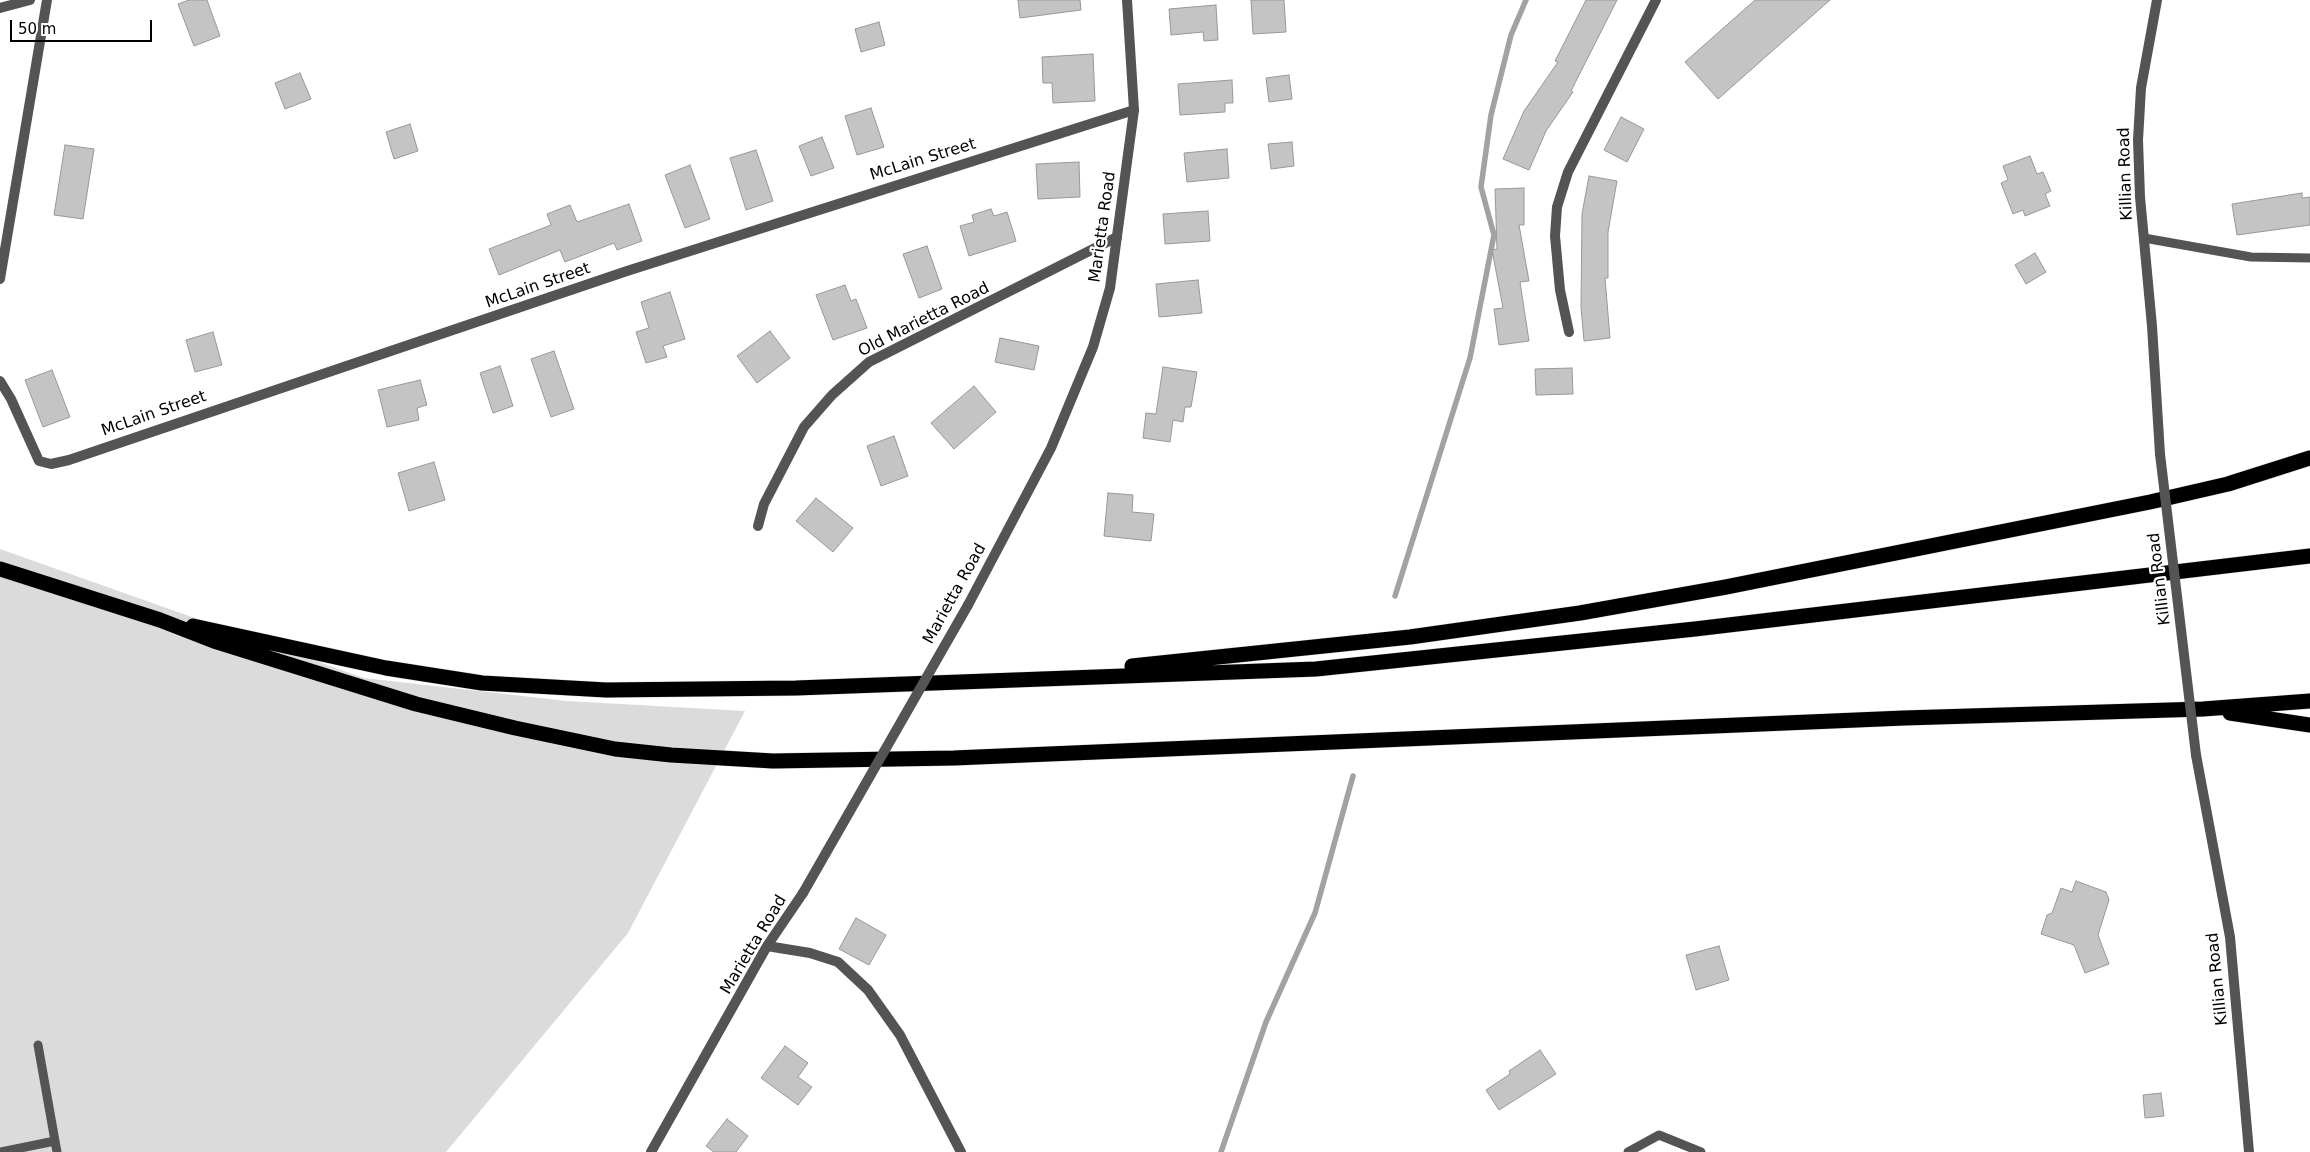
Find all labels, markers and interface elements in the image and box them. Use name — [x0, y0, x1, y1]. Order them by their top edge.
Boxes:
scale bar — [12, 10, 155, 42]
text: 50 m — [18, 20, 56, 38]
street label: Killian Road — [2115, 127, 2137, 221]
street label: McLain Street — [868, 135, 978, 185]
street label: Marietta Road — [1086, 170, 1120, 284]
street label: McLain Street — [483, 259, 593, 313]
street label: Old Marietta Road — [855, 279, 993, 361]
street label: McLain Street — [99, 387, 209, 441]
street label: Killian Road — [2145, 531, 2175, 627]
street label: Marietta Road — [919, 540, 991, 648]
street label: Marietta Road — [717, 892, 791, 998]
street label: Killian Road — [2204, 932, 2232, 1026]

